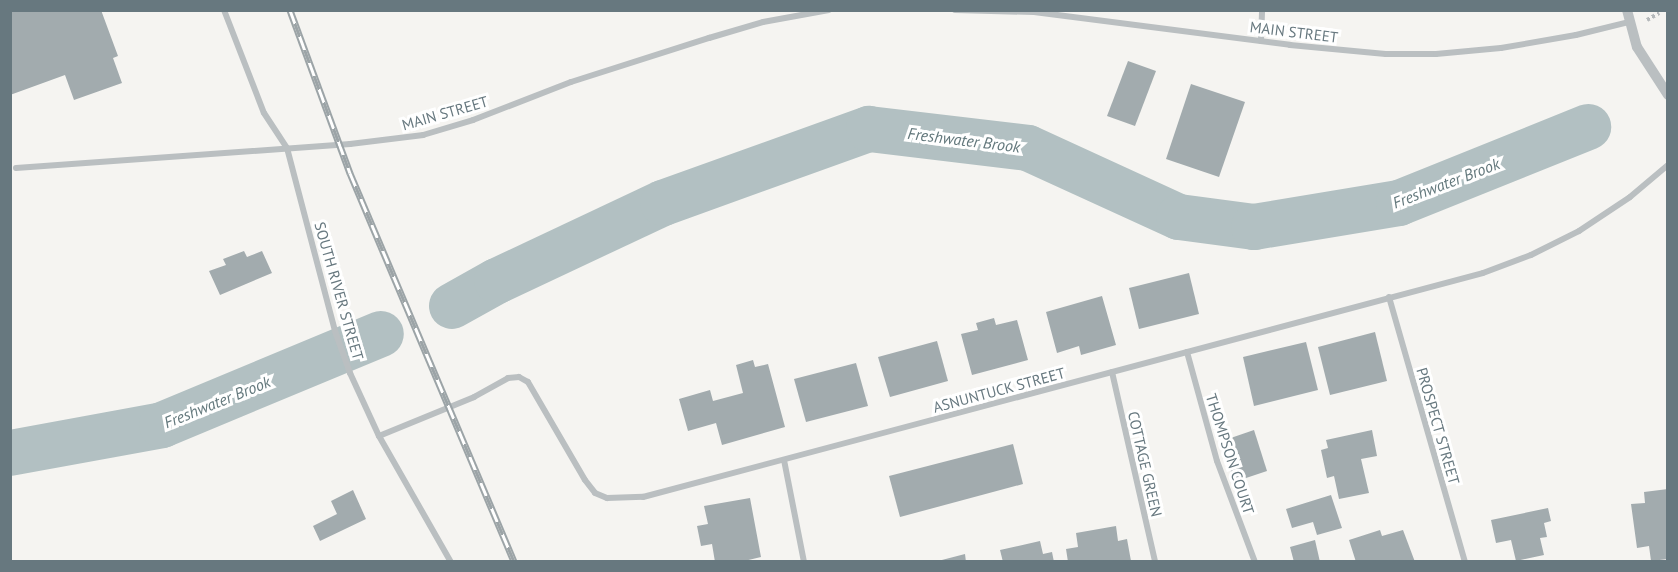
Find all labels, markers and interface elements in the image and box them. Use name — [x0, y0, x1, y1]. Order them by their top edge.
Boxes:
street label: MAIN STREET — [1249, 18, 1339, 46]
street label: MAIN STREET — [400, 92, 490, 134]
water label: Freshwater Brook — [907, 124, 1021, 156]
water label: Freshwater Brook — [1390, 154, 1502, 212]
street label: SOUTH RIVER STREET — [311, 220, 367, 362]
street label: ASNUNTUCK STREET — [931, 364, 1067, 416]
street label: PROSPECT STREET — [1413, 365, 1463, 487]
water label: Freshwater Brook — [161, 372, 273, 432]
street label: THOMPSON COURT — [1202, 391, 1258, 517]
street label: COTTAGE GREEN — [1124, 410, 1166, 518]

